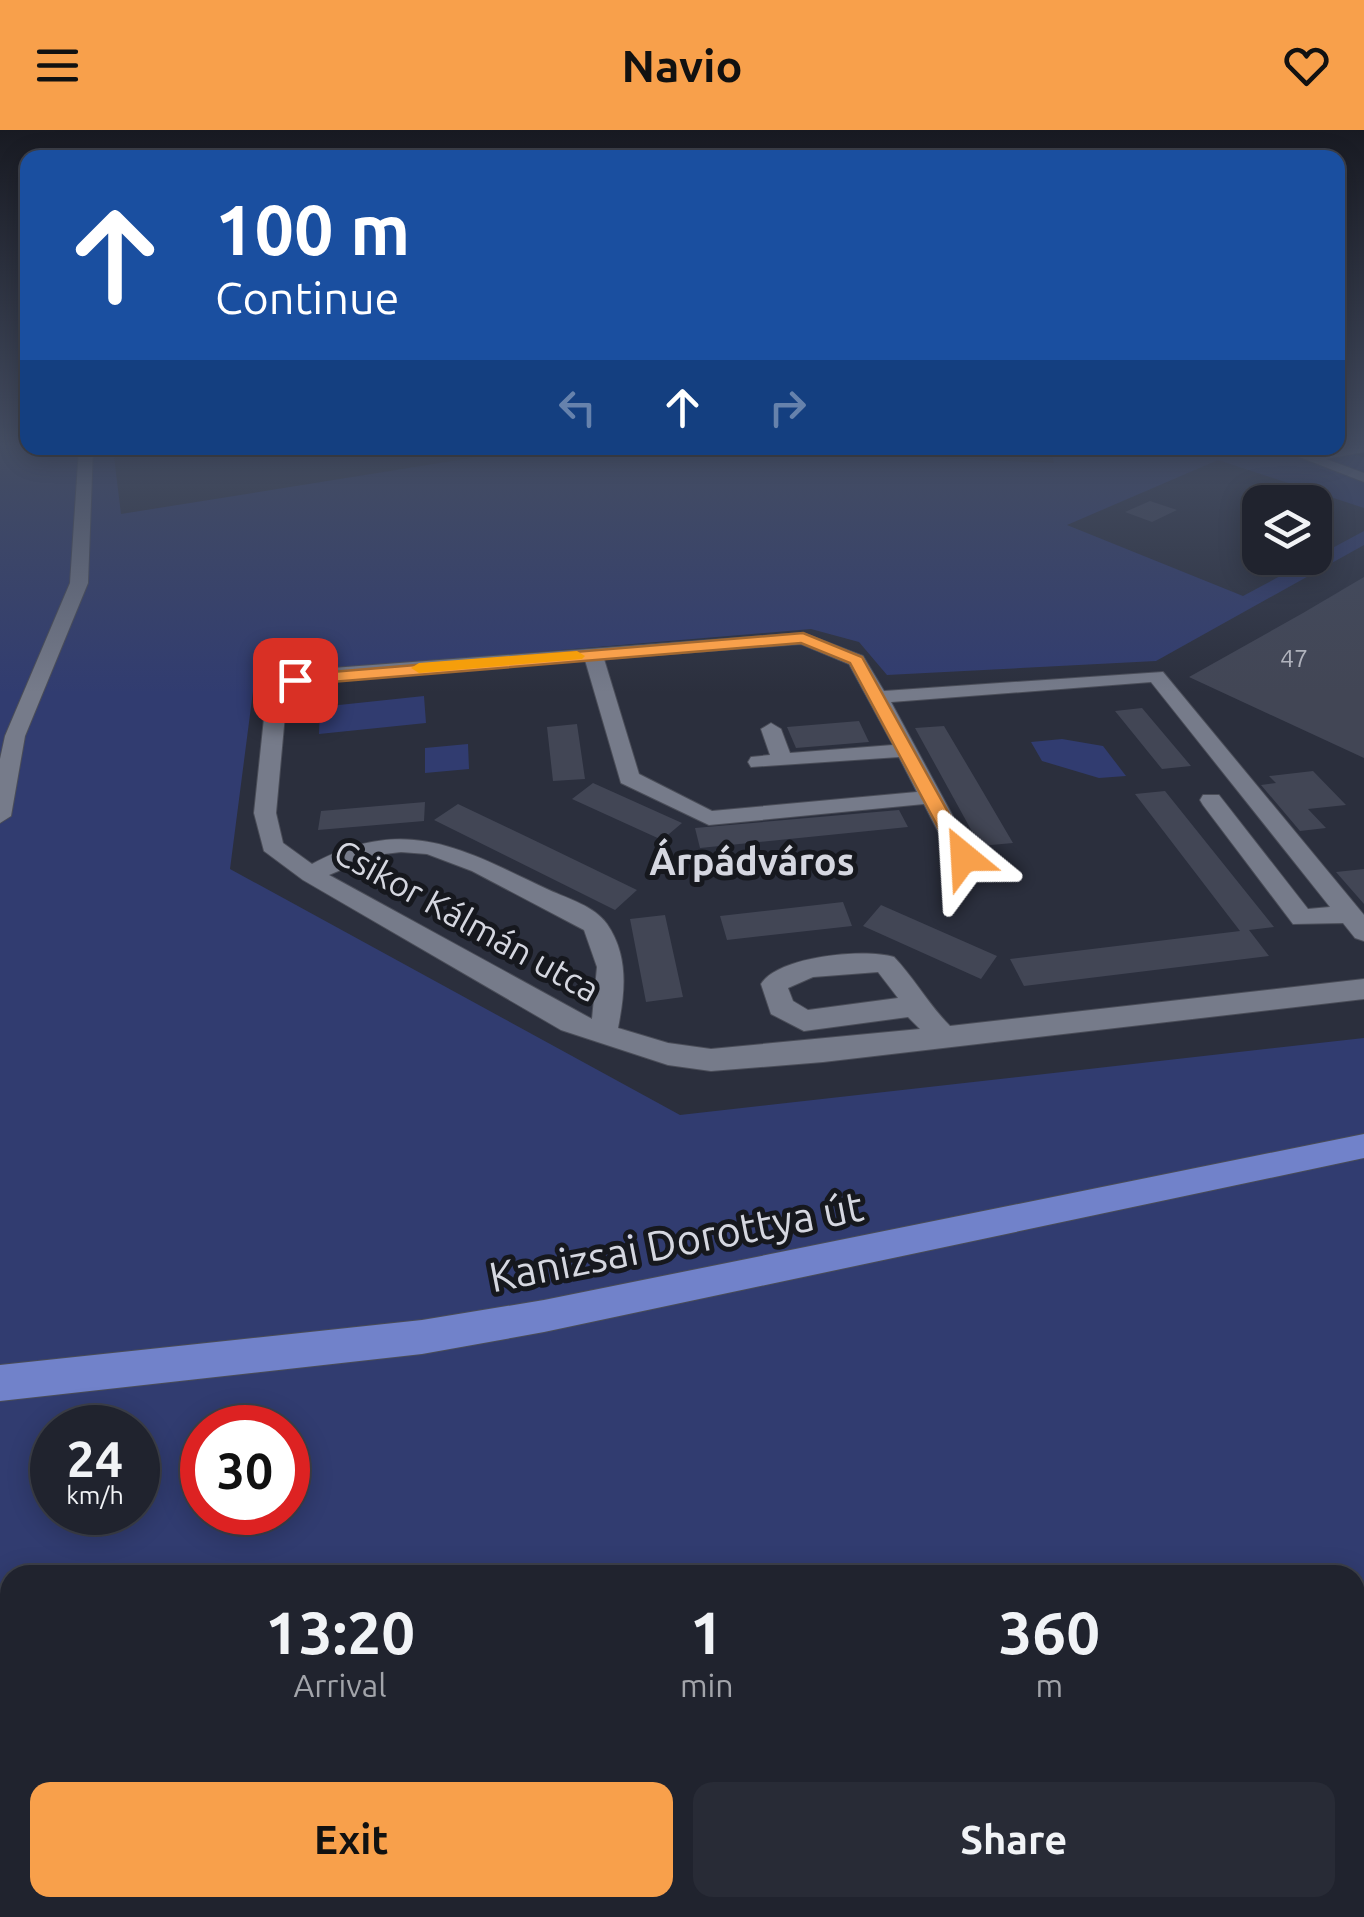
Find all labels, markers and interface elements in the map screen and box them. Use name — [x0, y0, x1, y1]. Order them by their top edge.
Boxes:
icon: menu — [30, 38, 85, 93]
icon: heart — [1279, 38, 1334, 93]
text: Navio — [621, 40, 743, 91]
icon: ahead — [50, 190, 180, 320]
text: 100 m — [215, 190, 410, 268]
text: Continue — [215, 272, 399, 323]
icon: left — [550, 380, 605, 435]
icon: ahead — [655, 380, 710, 435]
icon: right — [760, 380, 815, 435]
map controls — [1242, 485, 1332, 575]
button: layers — [1242, 485, 1332, 575]
pin — [253, 638, 338, 723]
house number: 47 — [1280, 644, 1308, 672]
icon: arrive — [268, 653, 323, 708]
position arrow — [912, 805, 1016, 909]
street label: Csikor Kálmán utca — [328, 831, 606, 1009]
district label: Árpádváros — [649, 837, 855, 882]
street label: Kanizsai Dorottya út — [485, 1182, 867, 1300]
speed limit sign: 30 — [180, 1405, 310, 1535]
text: 24 — [67, 1430, 123, 1486]
text: km/h — [66, 1481, 124, 1509]
text: 13:20 — [265, 1598, 415, 1665]
text: 1 — [690, 1598, 724, 1665]
text: 360 — [999, 1598, 1100, 1665]
text: Arrival — [293, 1667, 387, 1703]
text: min — [680, 1667, 734, 1703]
text: m — [1035, 1667, 1063, 1703]
button: Exit — [30, 1782, 673, 1897]
button: Share — [693, 1782, 1335, 1897]

